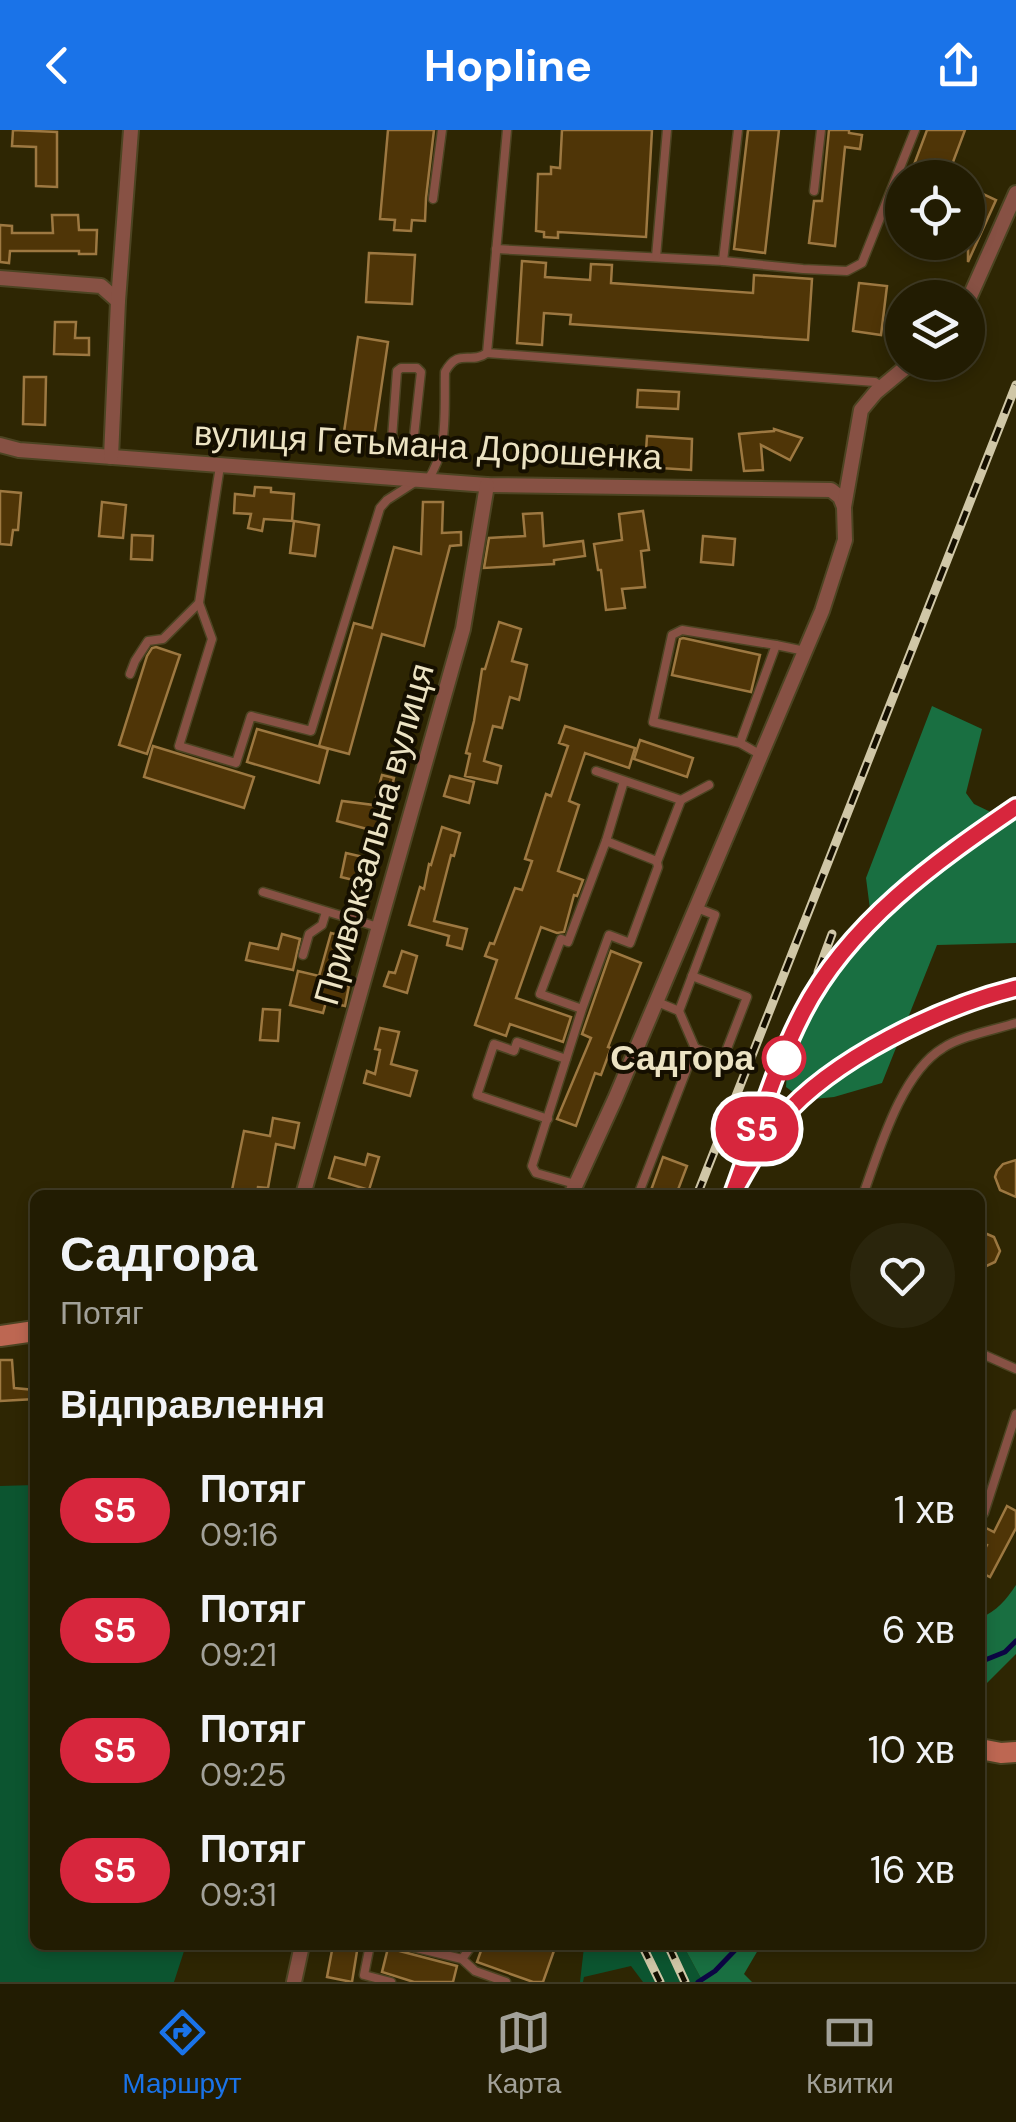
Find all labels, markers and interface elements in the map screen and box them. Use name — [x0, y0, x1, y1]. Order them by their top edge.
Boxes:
text: Hopline — [424, 36, 592, 95]
icon: back — [30, 38, 85, 93]
icon: share — [931, 38, 986, 93]
map controls — [885, 160, 985, 380]
button: locate — [885, 160, 985, 260]
button: layers — [885, 280, 985, 380]
street label: вулиця Гетьмана Дорошенка — [193, 410, 664, 480]
street label: Привокзальна вулиця — [303, 658, 445, 1010]
place label: Садгора — [610, 1035, 755, 1081]
marker: Садгора — [763, 1037, 805, 1079]
line badge: S5 — [712, 1096, 802, 1162]
text: S5 — [736, 1106, 778, 1152]
text: Садгора — [60, 1223, 257, 1286]
button: heart — [850, 1223, 955, 1328]
text: Потяг — [60, 1292, 144, 1334]
text: Відправлення — [60, 1380, 325, 1430]
text: Потяг — [200, 1464, 306, 1514]
text: 1 хв — [894, 1485, 955, 1535]
text: S5 — [94, 1487, 136, 1533]
text: 09:16 — [200, 1514, 279, 1556]
text: Потяг — [200, 1584, 306, 1634]
text: 6 хв — [882, 1605, 955, 1655]
text: S5 — [94, 1607, 136, 1653]
text: 09:21 — [200, 1634, 277, 1676]
text: Потяг — [200, 1704, 306, 1754]
text: 10 хв — [868, 1725, 955, 1775]
text: S5 — [94, 1727, 136, 1773]
text: 09:25 — [200, 1754, 286, 1796]
text: Потяг — [200, 1824, 306, 1874]
text: 16 хв — [870, 1845, 955, 1895]
text: S5 — [94, 1847, 136, 1893]
text: 09:31 — [200, 1874, 277, 1916]
tab: Маршрут — [122, 2005, 242, 2102]
tab: Карта — [486, 2005, 561, 2102]
tab: Квитки — [806, 2005, 894, 2102]

